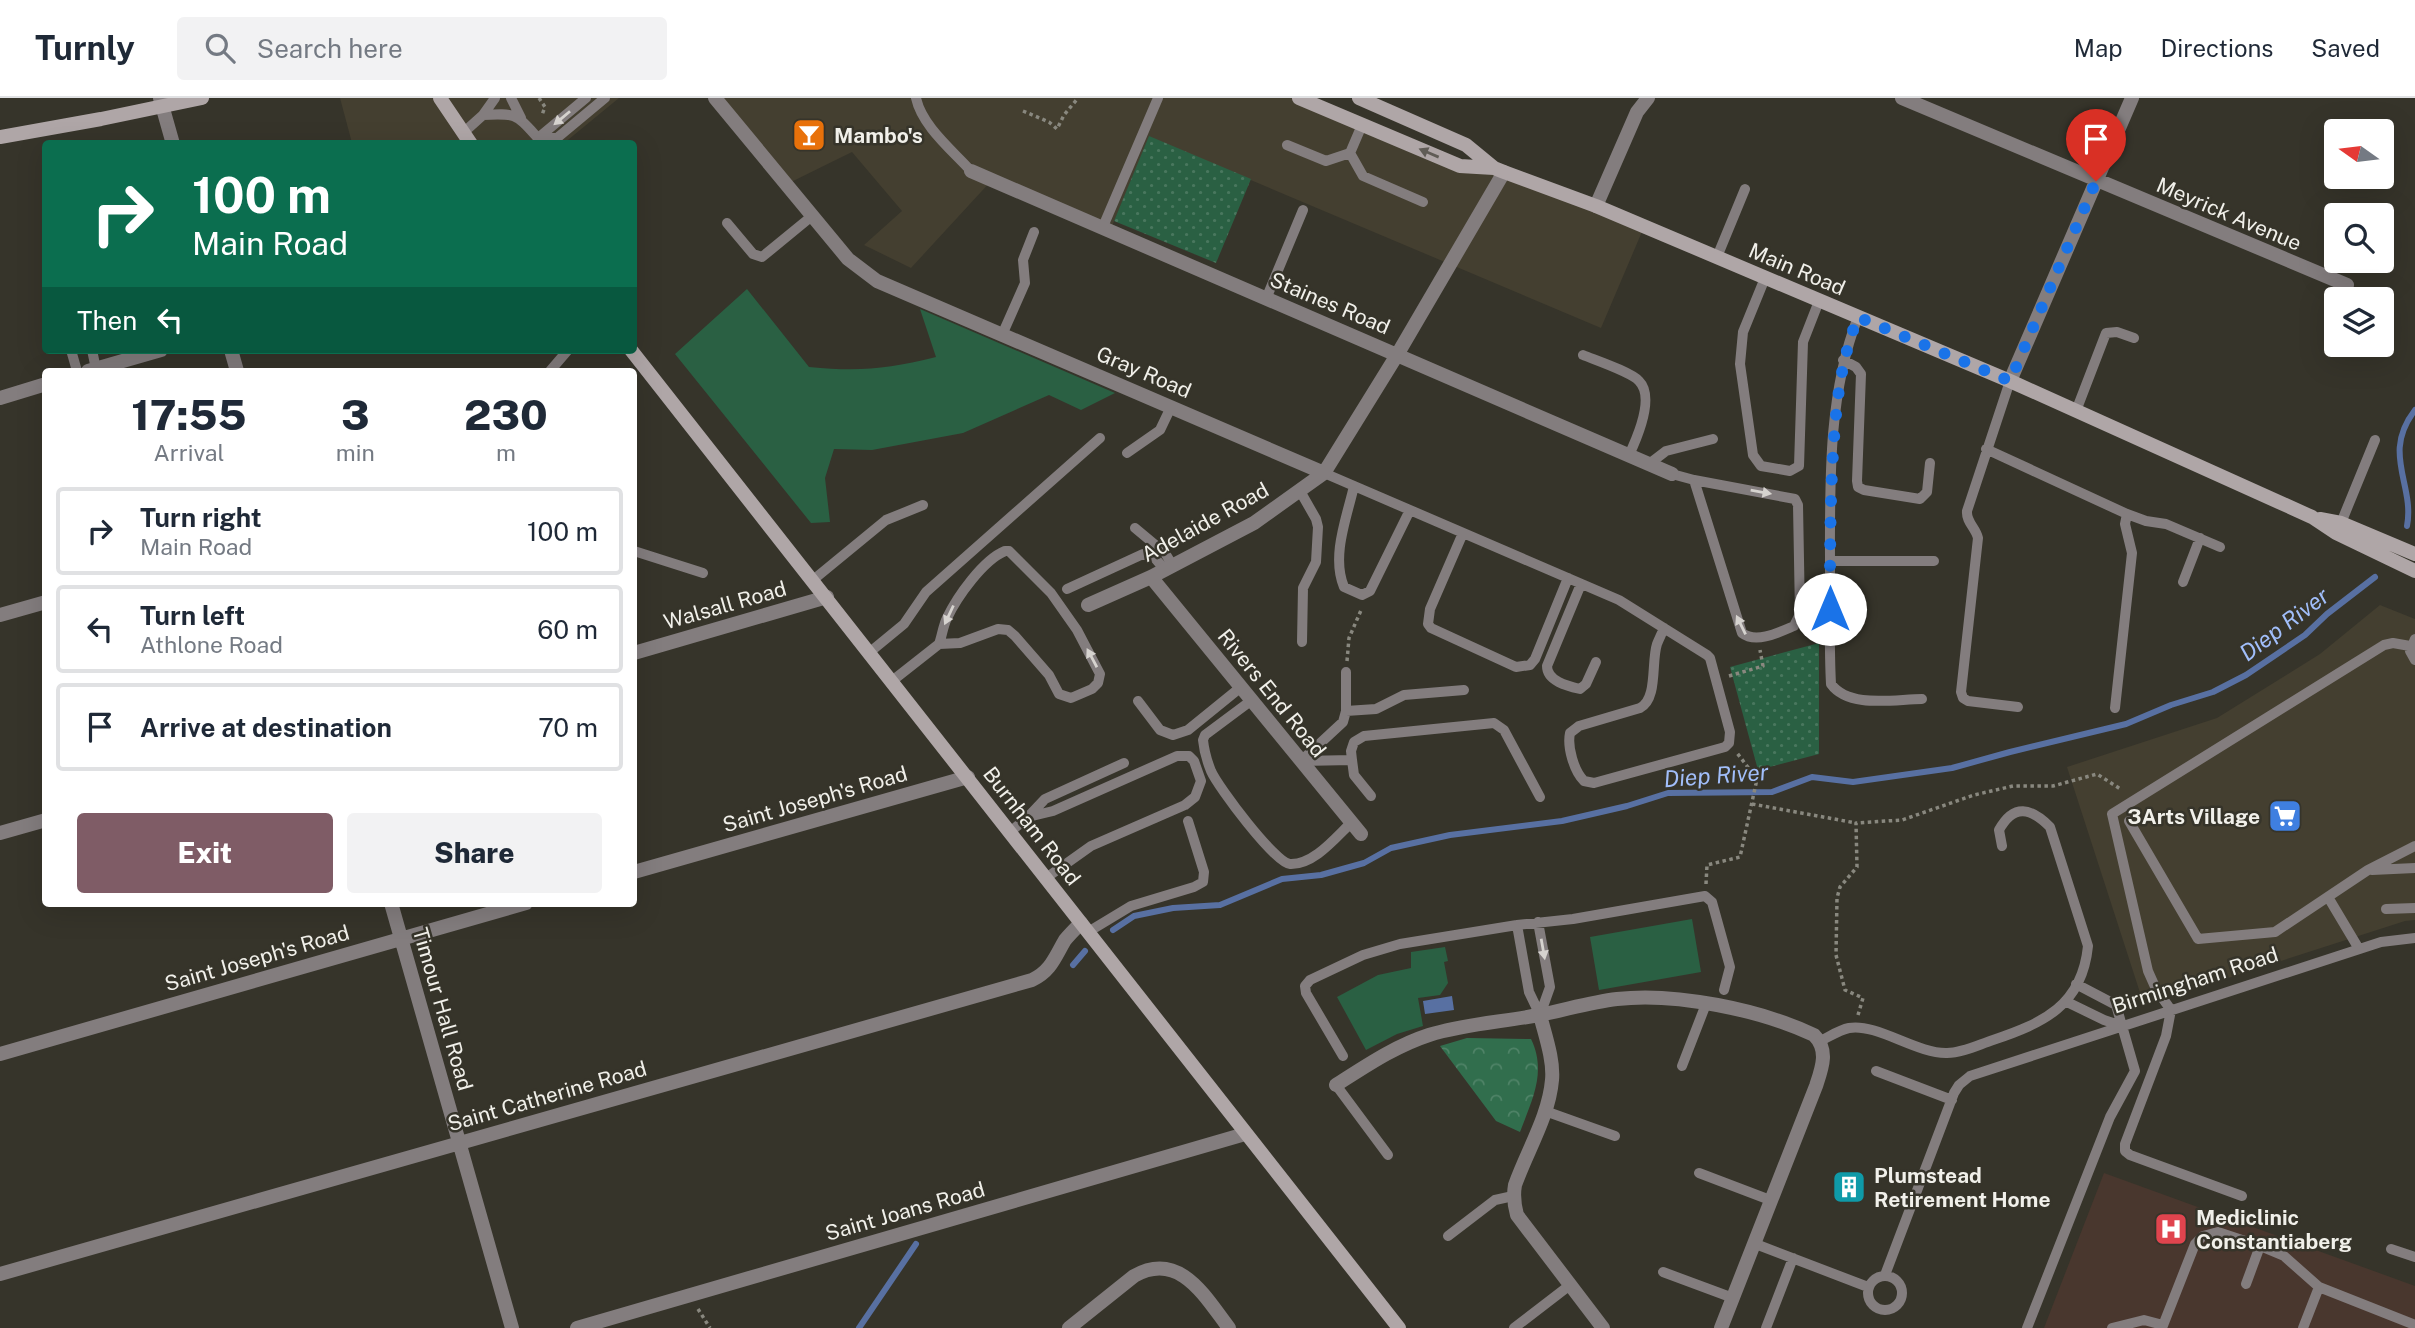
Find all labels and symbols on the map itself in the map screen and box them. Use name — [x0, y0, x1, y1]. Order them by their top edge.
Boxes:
pin — [2066, 109, 2126, 181]
one-way arrow — [553, 110, 571, 126]
bar icon: Mambo's — [790, 116, 828, 154]
north arrow — [2324, 119, 2394, 189]
place label: Mambo's — [834, 123, 923, 148]
one-way arrow — [1418, 147, 1439, 158]
street label: Meyrick Avenue — [2153, 172, 2305, 256]
street label: Main Road — [1745, 237, 1849, 301]
street label: Staines Road — [1266, 266, 1394, 340]
street label: Gray Road — [1093, 341, 1195, 403]
street label: Adelaide Road — [1137, 477, 1273, 567]
one-way arrow — [1750, 487, 1772, 498]
position arrow — [1793, 572, 1867, 646]
street label: Walsall Road — [661, 576, 789, 634]
water label: Diep River — [2234, 581, 2334, 666]
one-way arrow — [943, 605, 955, 625]
one-way arrow — [1735, 615, 1747, 635]
street label: Rivers End Road — [1213, 624, 1331, 762]
one-way arrow — [1086, 648, 1098, 668]
water label: Diep River — [1663, 758, 1770, 792]
street label: Saint Joseph's Road — [720, 761, 910, 837]
street label: Burnham Road — [978, 762, 1086, 890]
supermarket icon: 3Arts Village — [2266, 797, 2304, 835]
place label: 3Arts Village — [2127, 804, 2260, 829]
street label: Saint Joseph's Road — [162, 920, 352, 996]
street label: Timour Hall Road — [408, 925, 478, 1093]
one-way arrow — [1538, 938, 1549, 960]
street label: Birmingham Road — [2109, 941, 2281, 1019]
street label: Saint Catherine Road — [445, 1056, 649, 1136]
place label: Plumstead Retirement Home — [1874, 1163, 2051, 1212]
building icon: Plumstead Retirement Home — [1830, 1168, 1868, 1206]
street label: Saint Joans Road — [822, 1176, 988, 1246]
place label: Mediclinic Constantiaberg — [2196, 1205, 2352, 1254]
hospital icon: Mediclinic Constantiaberg — [2152, 1210, 2190, 1248]

